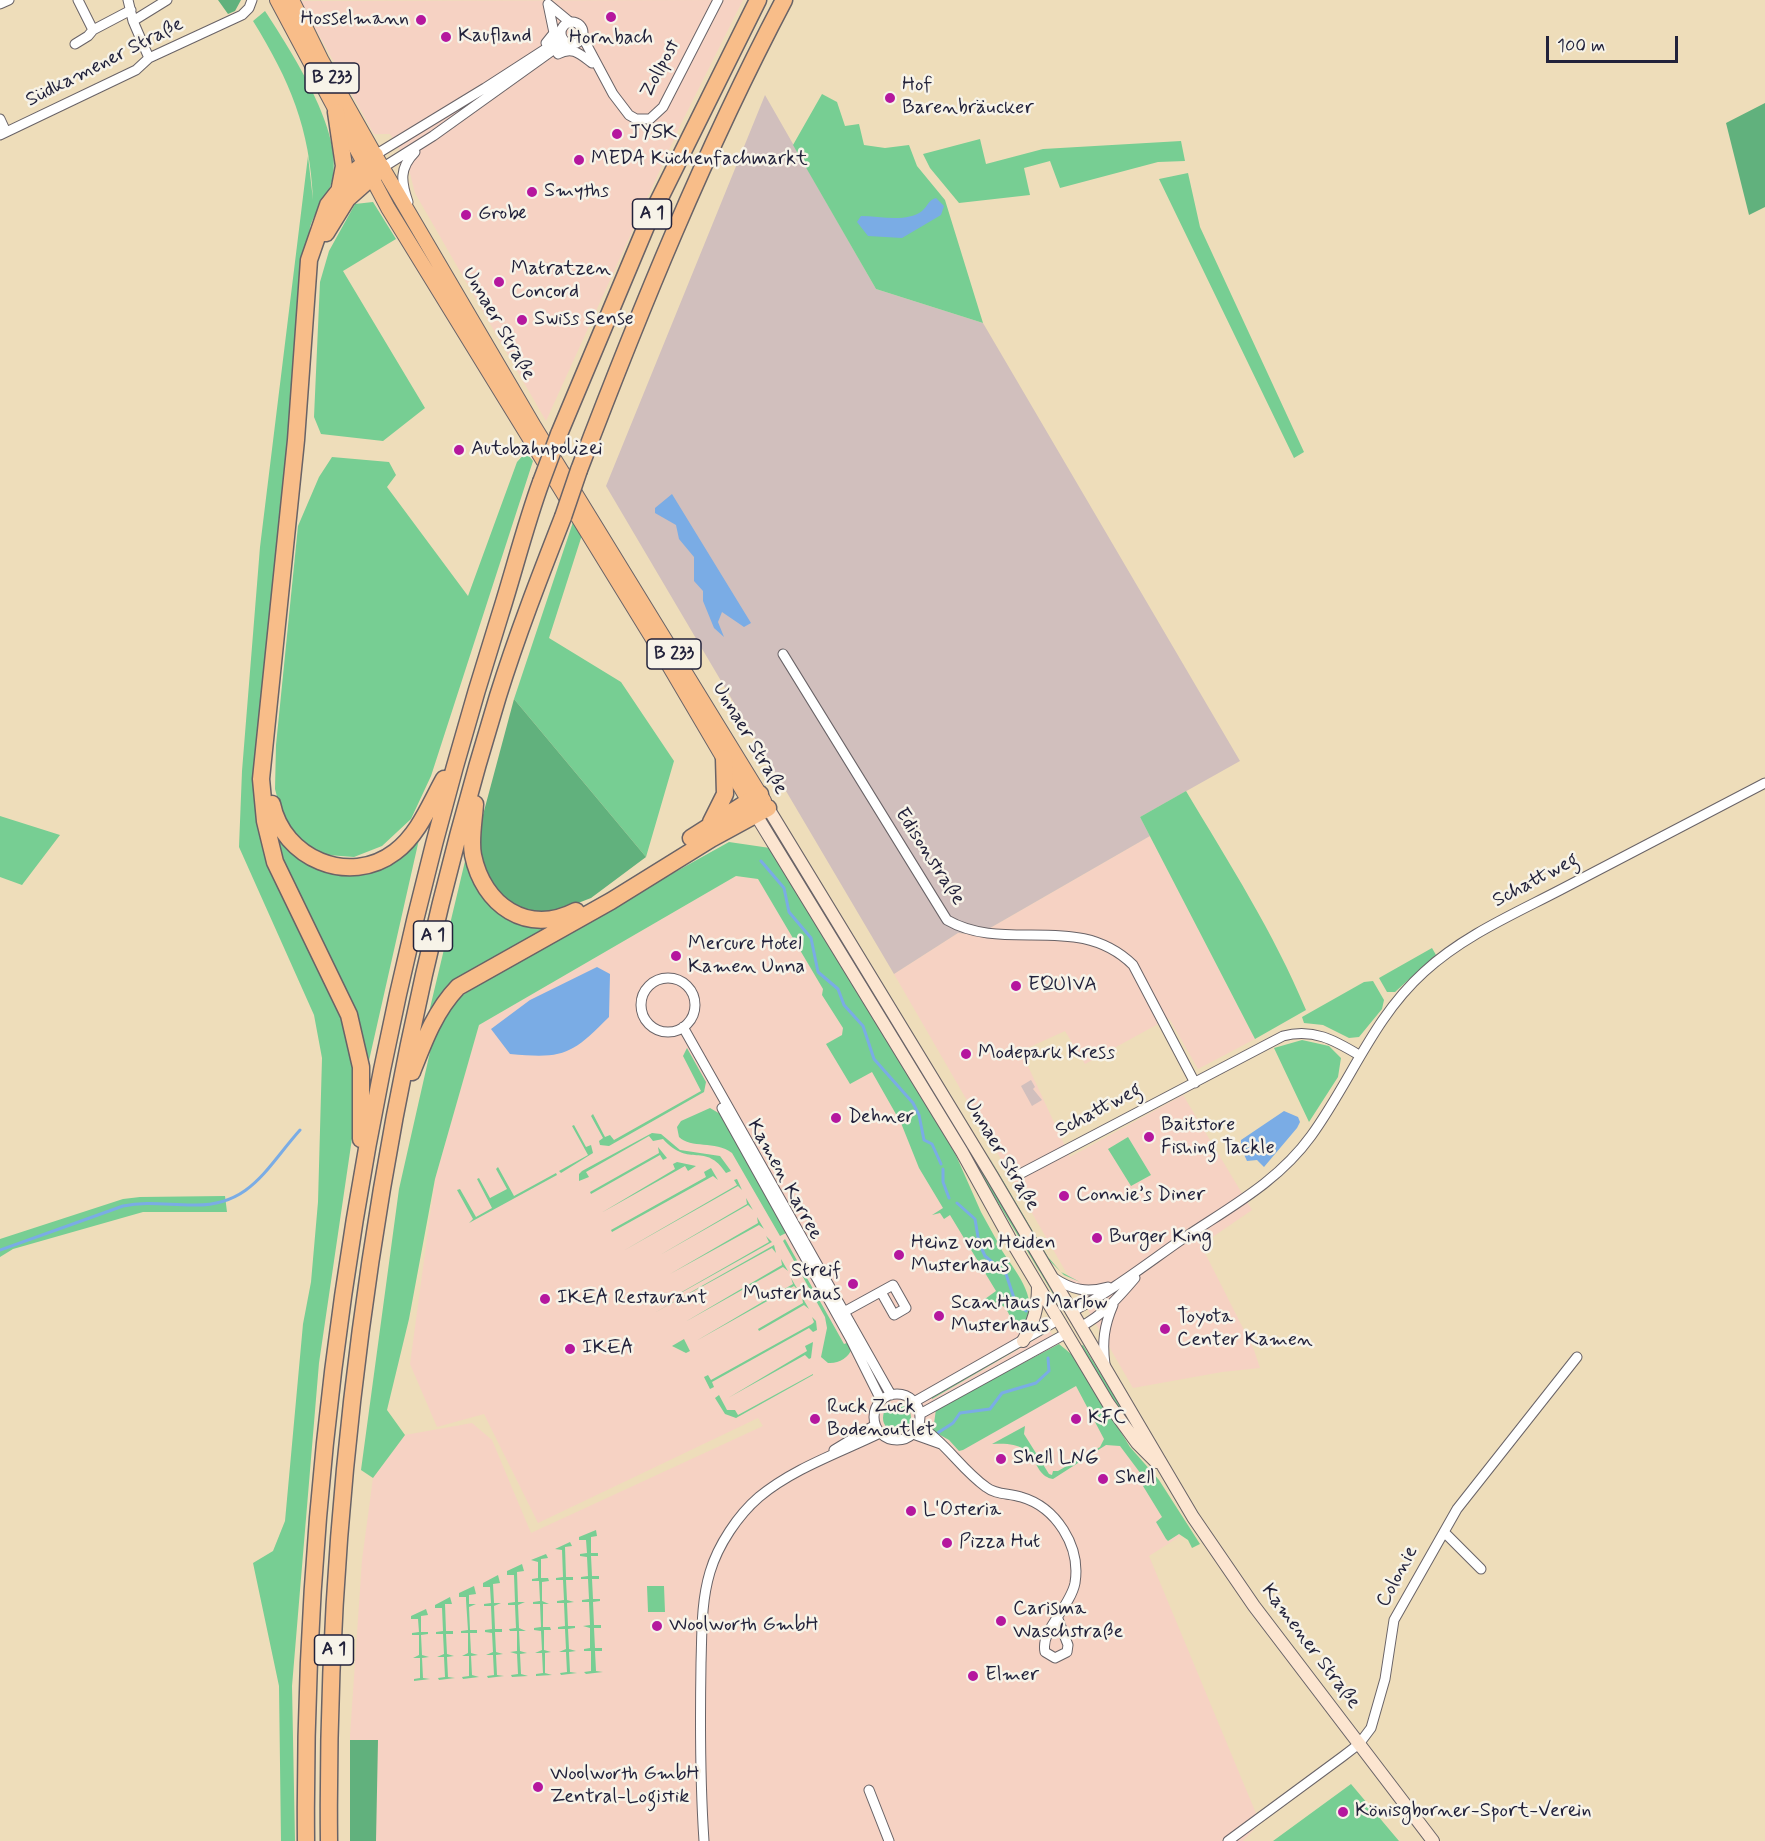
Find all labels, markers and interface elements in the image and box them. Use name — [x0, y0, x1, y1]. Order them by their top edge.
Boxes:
place label: Hosselmann — [300, 8, 409, 32]
marker: Hornbach — [604, 10, 618, 24]
street label: Südkamener Straße — [22, 13, 188, 113]
marker: Hosselmann — [414, 13, 428, 27]
scale bar — [1549, 24, 1681, 62]
place label: Kaufland — [458, 25, 532, 49]
place label: Hornbach — [569, 27, 653, 51]
marker: Kaufland — [439, 30, 453, 44]
text: 100 m — [1557, 34, 1605, 58]
street label: Zollpost — [636, 36, 686, 102]
road number: B 233 — [305, 63, 359, 93]
place label: Hof Barenbräucker — [902, 74, 1034, 121]
marker: Hof Barenbräucker — [883, 91, 897, 105]
place label: JYSK — [629, 122, 677, 146]
marker: JYSK — [610, 127, 624, 141]
place label: MEDA Küchenfachmarkt — [591, 148, 808, 172]
marker: MEDA Küchenfachmarkt — [572, 153, 586, 167]
place label: Smyths — [544, 180, 609, 204]
marker: Smyths — [525, 185, 539, 199]
road number: A 1 — [632, 199, 672, 229]
place label: Grobe — [478, 203, 526, 227]
marker: Grobe — [459, 208, 473, 222]
place label: Matratzen Concord — [511, 258, 611, 305]
street label: Unnaer Straße — [456, 263, 540, 385]
marker: Matratzen Concord — [492, 275, 506, 289]
place label: Swiss Sense — [534, 308, 634, 332]
marker: Swiss Sense — [515, 313, 529, 327]
place label: Autobahnpolizei — [471, 438, 602, 462]
marker: Autobahnpolizei — [452, 443, 466, 457]
road number: B 233 — [647, 639, 701, 669]
street label: Unnaer Straße — [706, 679, 792, 799]
street label: Edisonstraße — [889, 804, 969, 910]
street label: Schattweg — [1489, 848, 1583, 914]
road number: A 1 — [414, 921, 452, 951]
place label: Mercure Hotel Kamen Unna — [688, 933, 805, 980]
marker: Mercure Hotel Kamen Unna — [669, 949, 683, 963]
place label: EQUIVA — [1028, 974, 1097, 998]
marker: EQUIVA — [1009, 979, 1023, 993]
place label: Modepark Kress — [978, 1042, 1115, 1066]
marker: Modepark Kress — [959, 1047, 973, 1061]
street label: Schattweg — [1052, 1078, 1146, 1144]
street label: Unnaer Straße — [958, 1095, 1044, 1215]
place label: Dehner — [848, 1106, 914, 1130]
marker: Dehner — [829, 1111, 843, 1125]
place label: Baitstore Fishing Tackle — [1161, 1114, 1275, 1161]
street label: Kamen Karree — [741, 1116, 827, 1244]
marker: Baitstore Fishing Tackle — [1142, 1130, 1156, 1144]
place label: Connie’s Diner — [1076, 1184, 1205, 1208]
marker: Connie’s Diner — [1057, 1189, 1071, 1203]
place label: Burger King — [1109, 1226, 1212, 1250]
marker: Burger King — [1090, 1231, 1104, 1245]
place label: Heinz von Heiden Musterhaus — [911, 1232, 1056, 1279]
marker: Heinz von Heiden Musterhaus — [892, 1248, 906, 1262]
place label: Streif Musterhaus — [743, 1260, 841, 1307]
marker: Streif Musterhaus — [846, 1277, 860, 1291]
place label: IKEA Restaurant — [557, 1287, 707, 1311]
marker: IKEA Restaurant — [538, 1292, 552, 1306]
place label: ScanHaus Marlow Musterhaus — [951, 1292, 1108, 1339]
place label: Toyota Center Kamen — [1177, 1306, 1313, 1353]
marker: ScanHaus Marlow Musterhaus — [932, 1309, 946, 1323]
marker: Toyota Center Kamen — [1158, 1322, 1172, 1336]
place label: IKEA — [582, 1337, 634, 1361]
marker: IKEA — [563, 1342, 577, 1356]
place label: Ruck Zuck Bodenoutlet — [827, 1396, 935, 1443]
place label: KFC — [1088, 1407, 1126, 1431]
marker: Ruck Zuck Bodenoutlet — [808, 1412, 822, 1426]
marker: KFC — [1069, 1412, 1083, 1426]
place label: Shell LNG — [1013, 1447, 1099, 1471]
marker: Shell LNG — [994, 1452, 1008, 1466]
place label: Shell — [1115, 1467, 1155, 1491]
marker: Shell — [1096, 1472, 1110, 1486]
place label: L'Osteria — [923, 1499, 1001, 1523]
marker: L'Osteria — [904, 1504, 918, 1518]
place label: Pizza Hut — [959, 1531, 1040, 1555]
marker: Pizza Hut — [940, 1536, 954, 1550]
street label: Colonie — [1372, 1542, 1424, 1612]
street label: Kamener Straße — [1255, 1580, 1365, 1714]
place label: Carisma Waschstraße — [1013, 1598, 1123, 1645]
place label: Woolworth GmbH — [669, 1614, 818, 1638]
marker: Carisma Waschstraße — [994, 1614, 1008, 1628]
marker: Woolworth GmbH — [650, 1619, 664, 1633]
road number: A 1 — [314, 1635, 354, 1665]
place label: Elmer — [985, 1664, 1039, 1688]
marker: Elmer — [966, 1669, 980, 1683]
place label: Woolworth GmbH Zentral-Logistik — [550, 1763, 699, 1810]
marker: Woolworth GmbH Zentral-Logistik — [531, 1780, 545, 1794]
place label: Könisgborner-Sport-Verein — [1355, 1800, 1592, 1824]
marker: Könisgborner-Sport-Verein — [1336, 1805, 1350, 1819]

